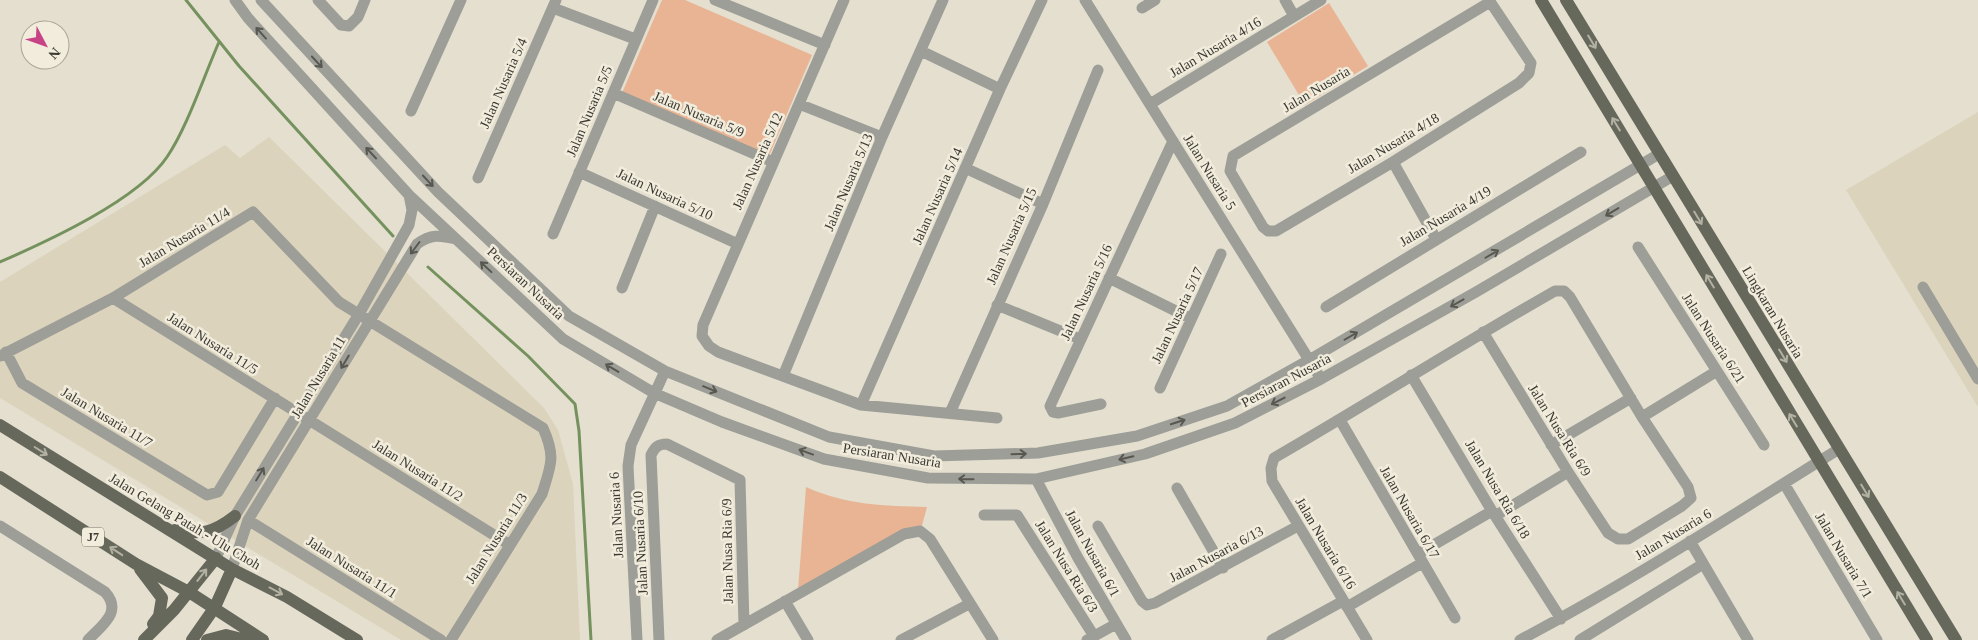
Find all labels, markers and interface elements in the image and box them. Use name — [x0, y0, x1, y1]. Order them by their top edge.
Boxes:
street label: Jalan Nusaria 4/16 — [1167, 14, 1264, 81]
north arrow — [20, 20, 70, 70]
one-way arrow — [256, 26, 267, 39]
one-way arrow — [1587, 34, 1597, 48]
street label: Jalan Nusaria 5/4 — [477, 36, 530, 131]
text: N — [45, 44, 63, 62]
one-way arrow — [311, 55, 323, 68]
street label: Jalan Nusaria — [1280, 63, 1353, 115]
street label: Jalan Nusaria 5/5 — [564, 64, 615, 159]
street label: Jalan Nusaria 5/9 — [651, 89, 746, 140]
street label: Jalan Nusaria 4/18 — [1345, 110, 1442, 177]
street label: Jalan Nusaria 5/12 — [729, 111, 785, 212]
one-way arrow — [1610, 118, 1620, 132]
street label: Jalan Nusaria 5/13 — [821, 131, 876, 233]
street label: Jalan Nusaria 5 — [1180, 132, 1239, 213]
street label: Jalan Nusaria 5/14 — [909, 146, 965, 247]
one-way arrow — [365, 147, 377, 159]
street label: Jalan Nusaria 5/10 — [614, 166, 715, 223]
one-way arrow — [422, 175, 434, 187]
street label: Jalan Nusaria 4/19 — [1397, 183, 1494, 250]
street label: Jalan Nusaria 5/15 — [983, 186, 1039, 287]
street label: Jalan Nusaria 11/4 — [136, 204, 233, 271]
one-way arrow — [1605, 208, 1620, 218]
one-way arrow — [1693, 210, 1703, 224]
one-way arrow — [410, 242, 421, 255]
street label: Jalan Nusaria 5/16 — [1058, 242, 1115, 343]
street label: Persiaran Nusaria — [484, 244, 568, 323]
one-way arrow — [1484, 248, 1498, 258]
one-way arrow — [480, 261, 493, 273]
street label: Lingkaran Nusaria — [1739, 264, 1806, 362]
street label: Jalan Nusaria 5/17 — [1149, 265, 1206, 366]
one-way arrow — [1704, 274, 1714, 288]
street label: Jalan Nusaria 6/21 — [1679, 290, 1748, 386]
one-way arrow — [1450, 299, 1464, 309]
street label: Jalan Nusaria 11/5 — [165, 310, 261, 377]
one-way arrow — [1344, 330, 1358, 340]
street label: Jalan Nusaria 11 — [288, 334, 349, 421]
one-way arrow — [1778, 349, 1788, 363]
street label: Persiaran Nusaria — [1239, 350, 1334, 410]
one-way arrow — [339, 354, 349, 368]
one-way arrow — [606, 363, 620, 373]
street label: Jalan Nusa Ria 6/9 — [1525, 382, 1594, 479]
street label: Jalan Nusaria 11/7 — [58, 384, 155, 451]
one-way arrow — [702, 385, 717, 395]
one-way arrow — [1270, 396, 1285, 406]
one-way arrow — [1787, 414, 1797, 428]
one-way arrow — [1170, 417, 1185, 426]
street label: Jalan Nusaria 11/2 — [370, 437, 466, 504]
street label: Jalan Nusa Ria 6/18 — [1462, 437, 1533, 541]
street label: Persiaran Nusaria — [842, 440, 943, 471]
one-way arrow — [34, 446, 48, 456]
one-way arrow — [799, 447, 815, 457]
one-way arrow — [1011, 449, 1027, 458]
one-way arrow — [1118, 454, 1134, 463]
street label: Jalan Nusaria 6/17 — [1377, 463, 1442, 561]
one-way arrow — [255, 467, 266, 481]
street label: Jalan Gelang Patah - Ulu Choh — [106, 470, 263, 573]
street label: Jalan Nusaria 6 — [607, 471, 626, 558]
one-way arrow — [958, 474, 974, 484]
one-way arrow — [1860, 483, 1870, 497]
street label: Jalan Nusaria 11/3 — [463, 490, 530, 586]
street label: Jalan Nusaria 6/10 — [630, 491, 651, 595]
street label: Jalan Nusaria 6/16 — [1292, 495, 1359, 592]
street label: Jalan Nusa Ria 6/9 — [719, 498, 736, 604]
street label: Jalan Nusaria 6 — [1632, 506, 1714, 563]
street label: Jalan Nusaria 6/1 — [1062, 507, 1123, 599]
street label: Jalan Nusaria 7/1 — [1812, 510, 1875, 601]
street label: Jalan Nusa Ria 6/3 — [1032, 518, 1101, 615]
street label: Jalan Nusaria 6/13 — [1167, 523, 1266, 586]
road number: J7 — [82, 528, 104, 546]
street label: Jalan Nusaria 11/1 — [304, 534, 400, 601]
one-way arrow — [109, 546, 123, 556]
one-way arrow — [197, 569, 208, 582]
one-way arrow — [268, 586, 283, 596]
one-way arrow — [1896, 592, 1906, 606]

